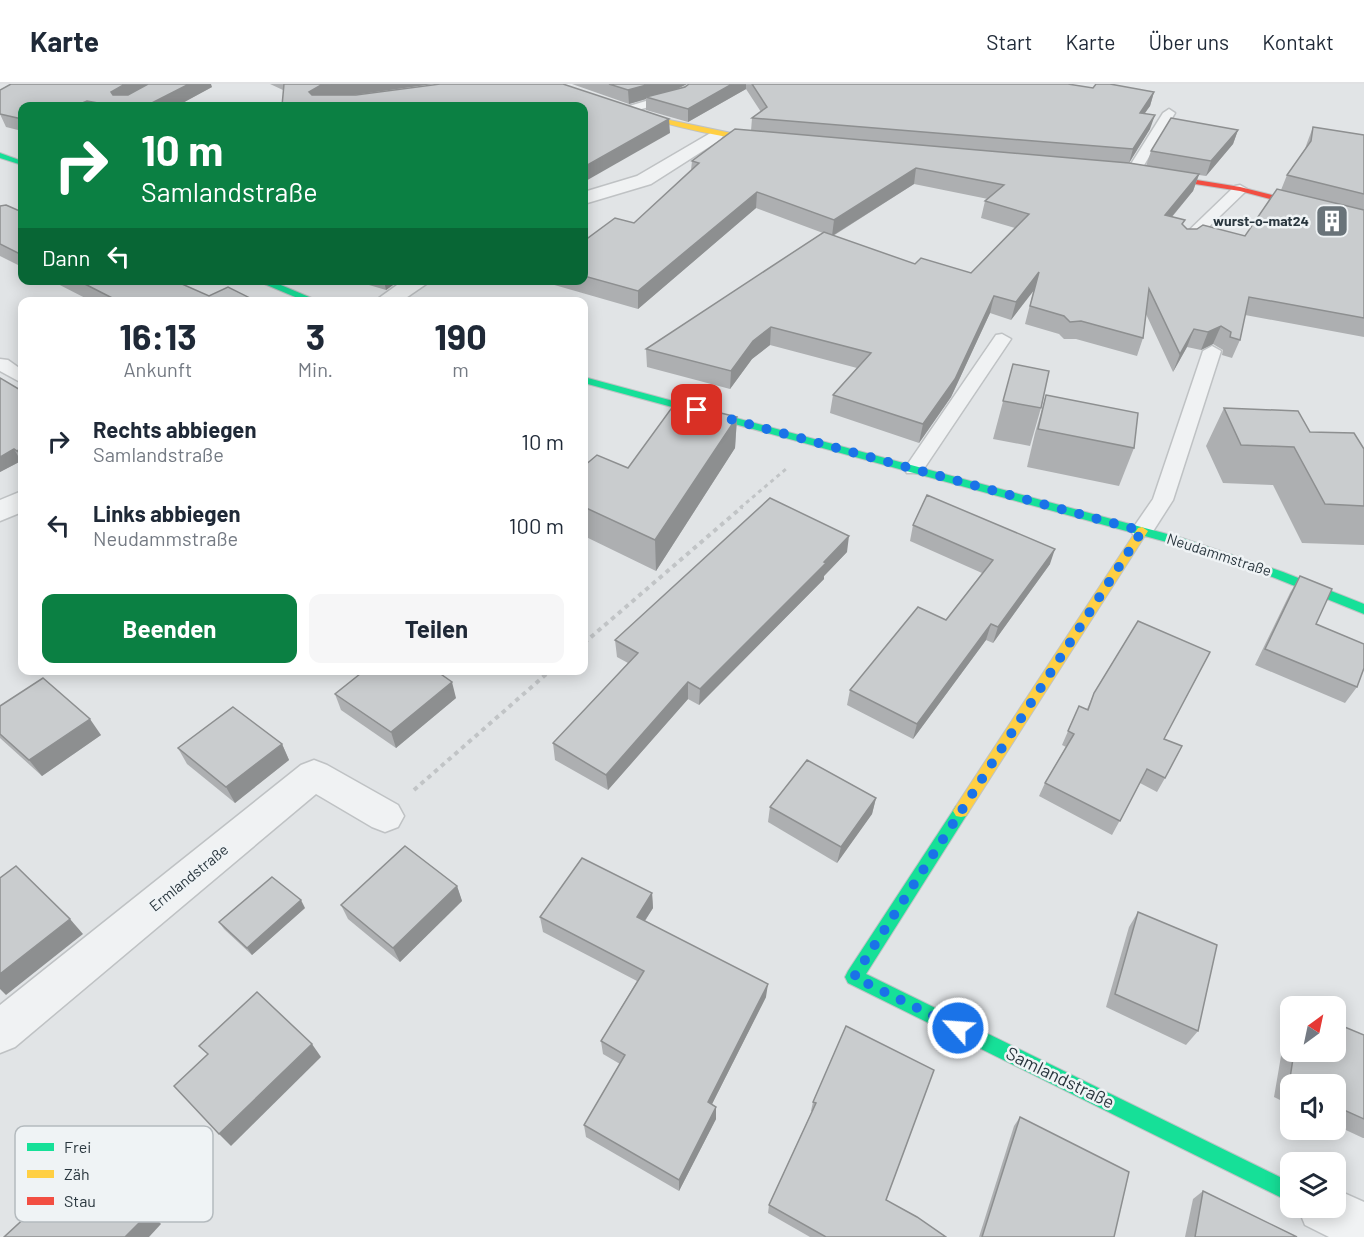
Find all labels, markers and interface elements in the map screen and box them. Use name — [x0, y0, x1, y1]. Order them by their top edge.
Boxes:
text: Karte — [30, 24, 99, 58]
text: Start — [986, 29, 1033, 54]
text: Karte — [1066, 29, 1116, 54]
text: Über uns — [1149, 29, 1229, 54]
text: Kontakt — [1262, 29, 1334, 54]
text: 10 m — [141, 124, 223, 174]
icon: right — [42, 126, 120, 204]
text: Samlandstraße — [141, 175, 318, 207]
building icon: wurst-o-mat24 — [1314, 203, 1350, 239]
place label: wurst-o-mat24 — [1213, 212, 1309, 229]
icon: left — [102, 240, 135, 273]
text: Dann — [42, 244, 90, 270]
text: 16:13 — [119, 314, 197, 357]
text: 3 — [306, 314, 325, 357]
text: 190 — [434, 314, 487, 357]
text: Ankunft — [123, 357, 192, 381]
text: Min. — [298, 357, 333, 381]
text: m — [452, 357, 469, 381]
pin — [671, 384, 722, 435]
icon: arrive — [680, 393, 713, 426]
text: Rechts abbiegen — [93, 416, 256, 442]
icon: right — [42, 425, 75, 458]
text: 10 m — [521, 428, 564, 454]
text: Samlandstraße — [93, 442, 224, 466]
text: Links abbiegen — [93, 500, 241, 526]
icon: left — [42, 509, 75, 542]
text: 100 m — [509, 512, 564, 538]
text: Neudammstraße — [93, 526, 238, 550]
street label: Neudammstraße — [1165, 529, 1274, 579]
button: Beenden — [42, 594, 297, 663]
button: Teilen — [309, 594, 564, 663]
street label: Ermlandstraße — [145, 840, 231, 915]
position arrow — [926, 996, 990, 1060]
north arrow — [1280, 996, 1346, 1062]
map controls — [1280, 996, 1346, 1218]
street label: Samlandstraße — [1003, 1041, 1118, 1113]
button: sound — [1280, 1074, 1346, 1140]
legend — [15, 1126, 213, 1222]
text: Frei — [64, 1137, 91, 1156]
button: layers — [1280, 1152, 1346, 1218]
text: Zäh — [64, 1164, 90, 1183]
text: Stau — [64, 1191, 96, 1210]

